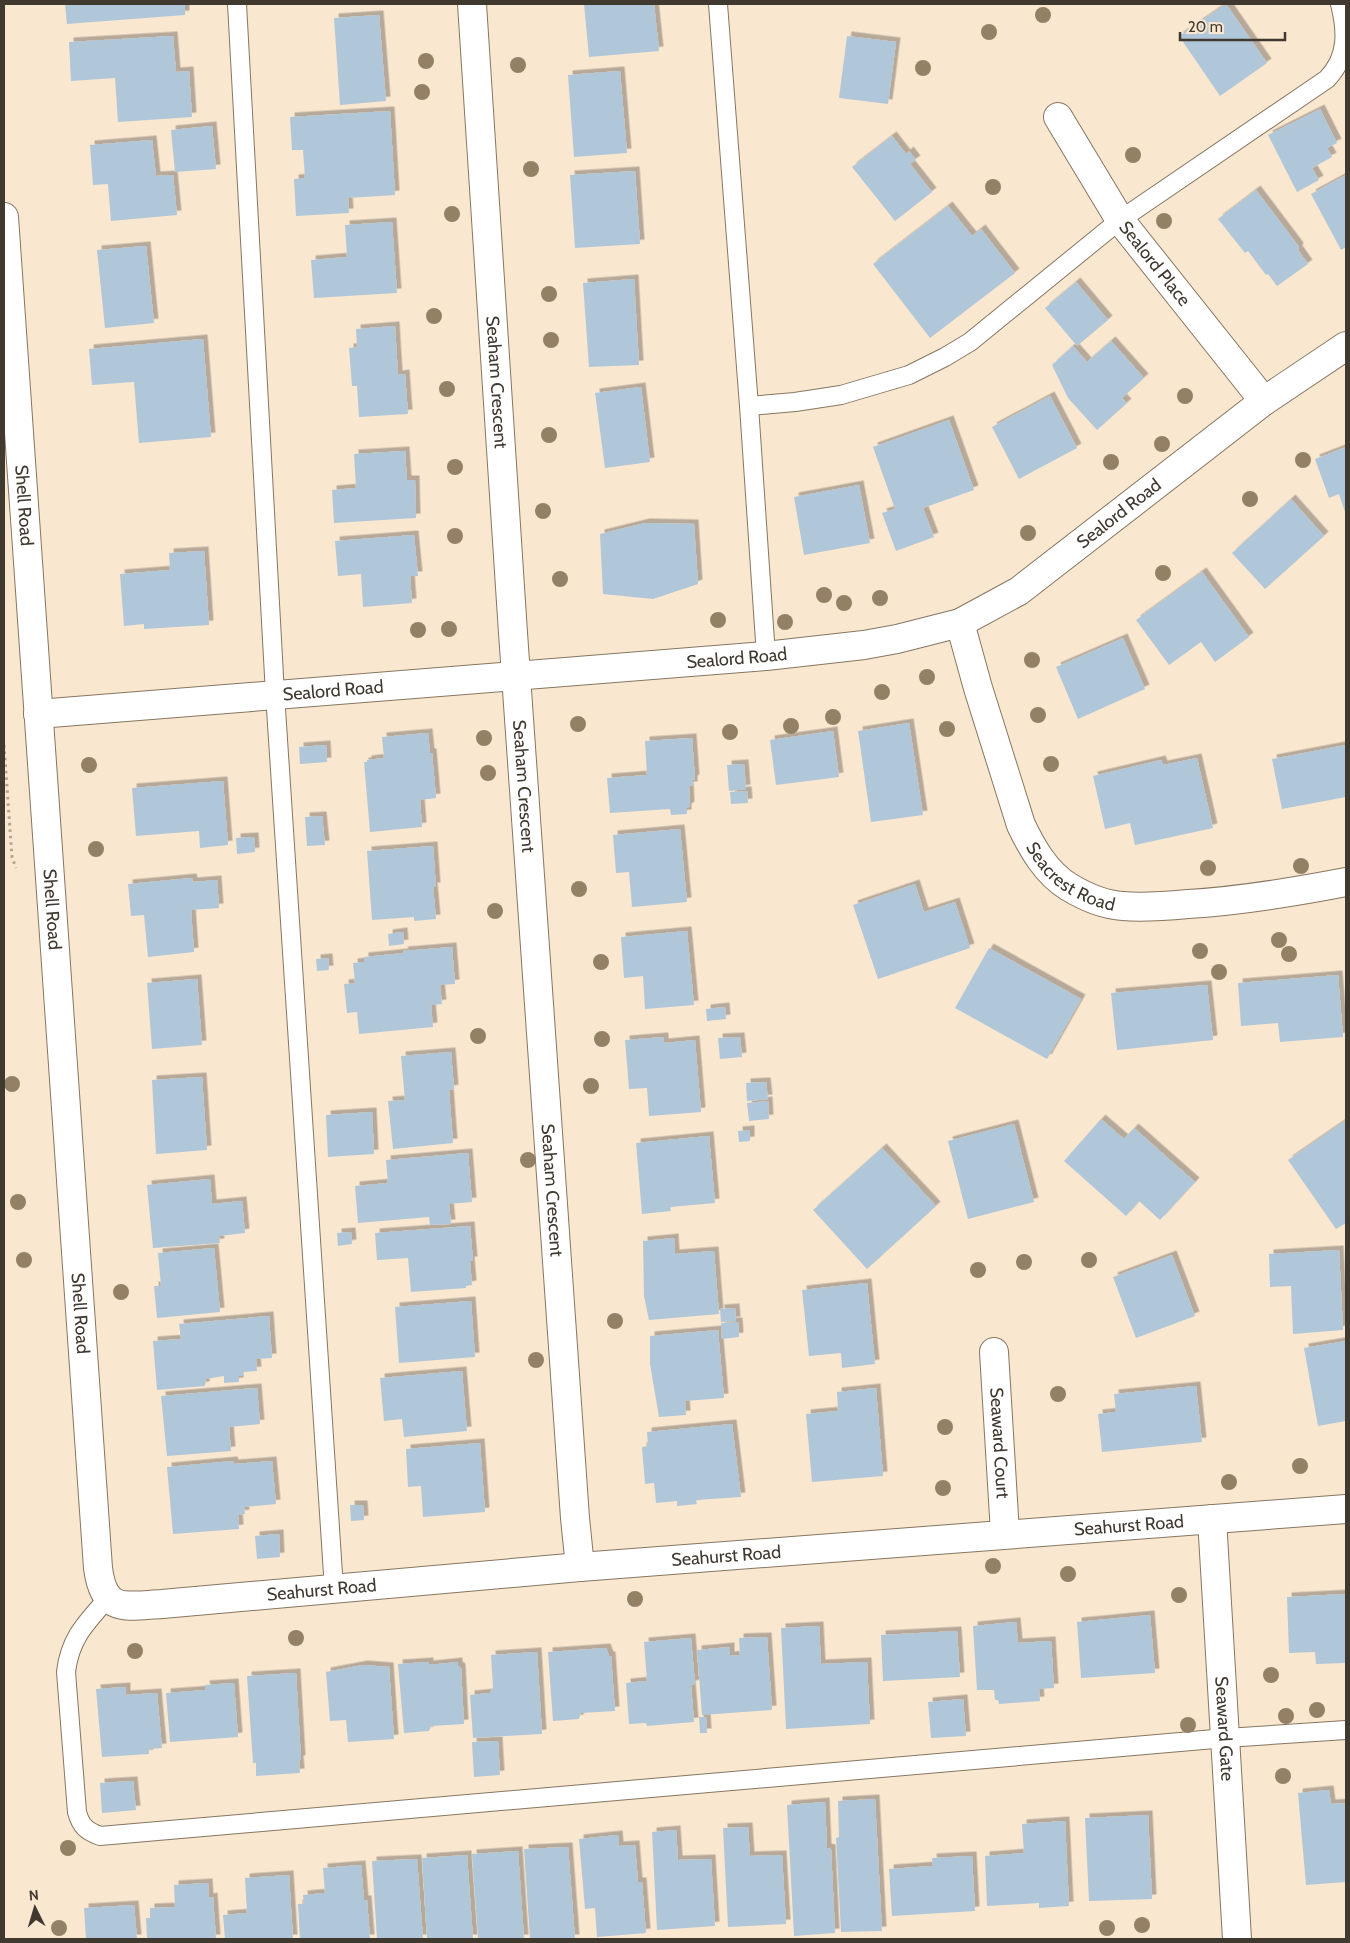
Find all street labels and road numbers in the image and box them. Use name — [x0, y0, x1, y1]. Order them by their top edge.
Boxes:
street label: Sealord Place — [1114, 217, 1195, 311]
street label: Seaham Crescent — [481, 315, 512, 449]
street label: Shell Road — [10, 464, 38, 546]
street label: Sealord Road — [1072, 474, 1166, 553]
street label: Sealord Road — [686, 643, 788, 673]
street label: Sealord Road — [282, 676, 384, 705]
street label: Seaham Crescent — [508, 719, 539, 853]
street label: Seacrest Road — [1021, 838, 1117, 916]
street label: Shell Road — [38, 868, 66, 950]
street label: Seaham Crescent — [536, 1123, 568, 1257]
street label: Shell Road — [66, 1272, 94, 1355]
street label: Seaward Court — [985, 1387, 1014, 1499]
street label: Seahurst Road — [1073, 1510, 1185, 1541]
street label: Seahurst Road — [670, 1541, 782, 1571]
street label: Seahurst Road — [266, 1574, 377, 1606]
street label: Seaward Gate — [1210, 1676, 1239, 1782]

